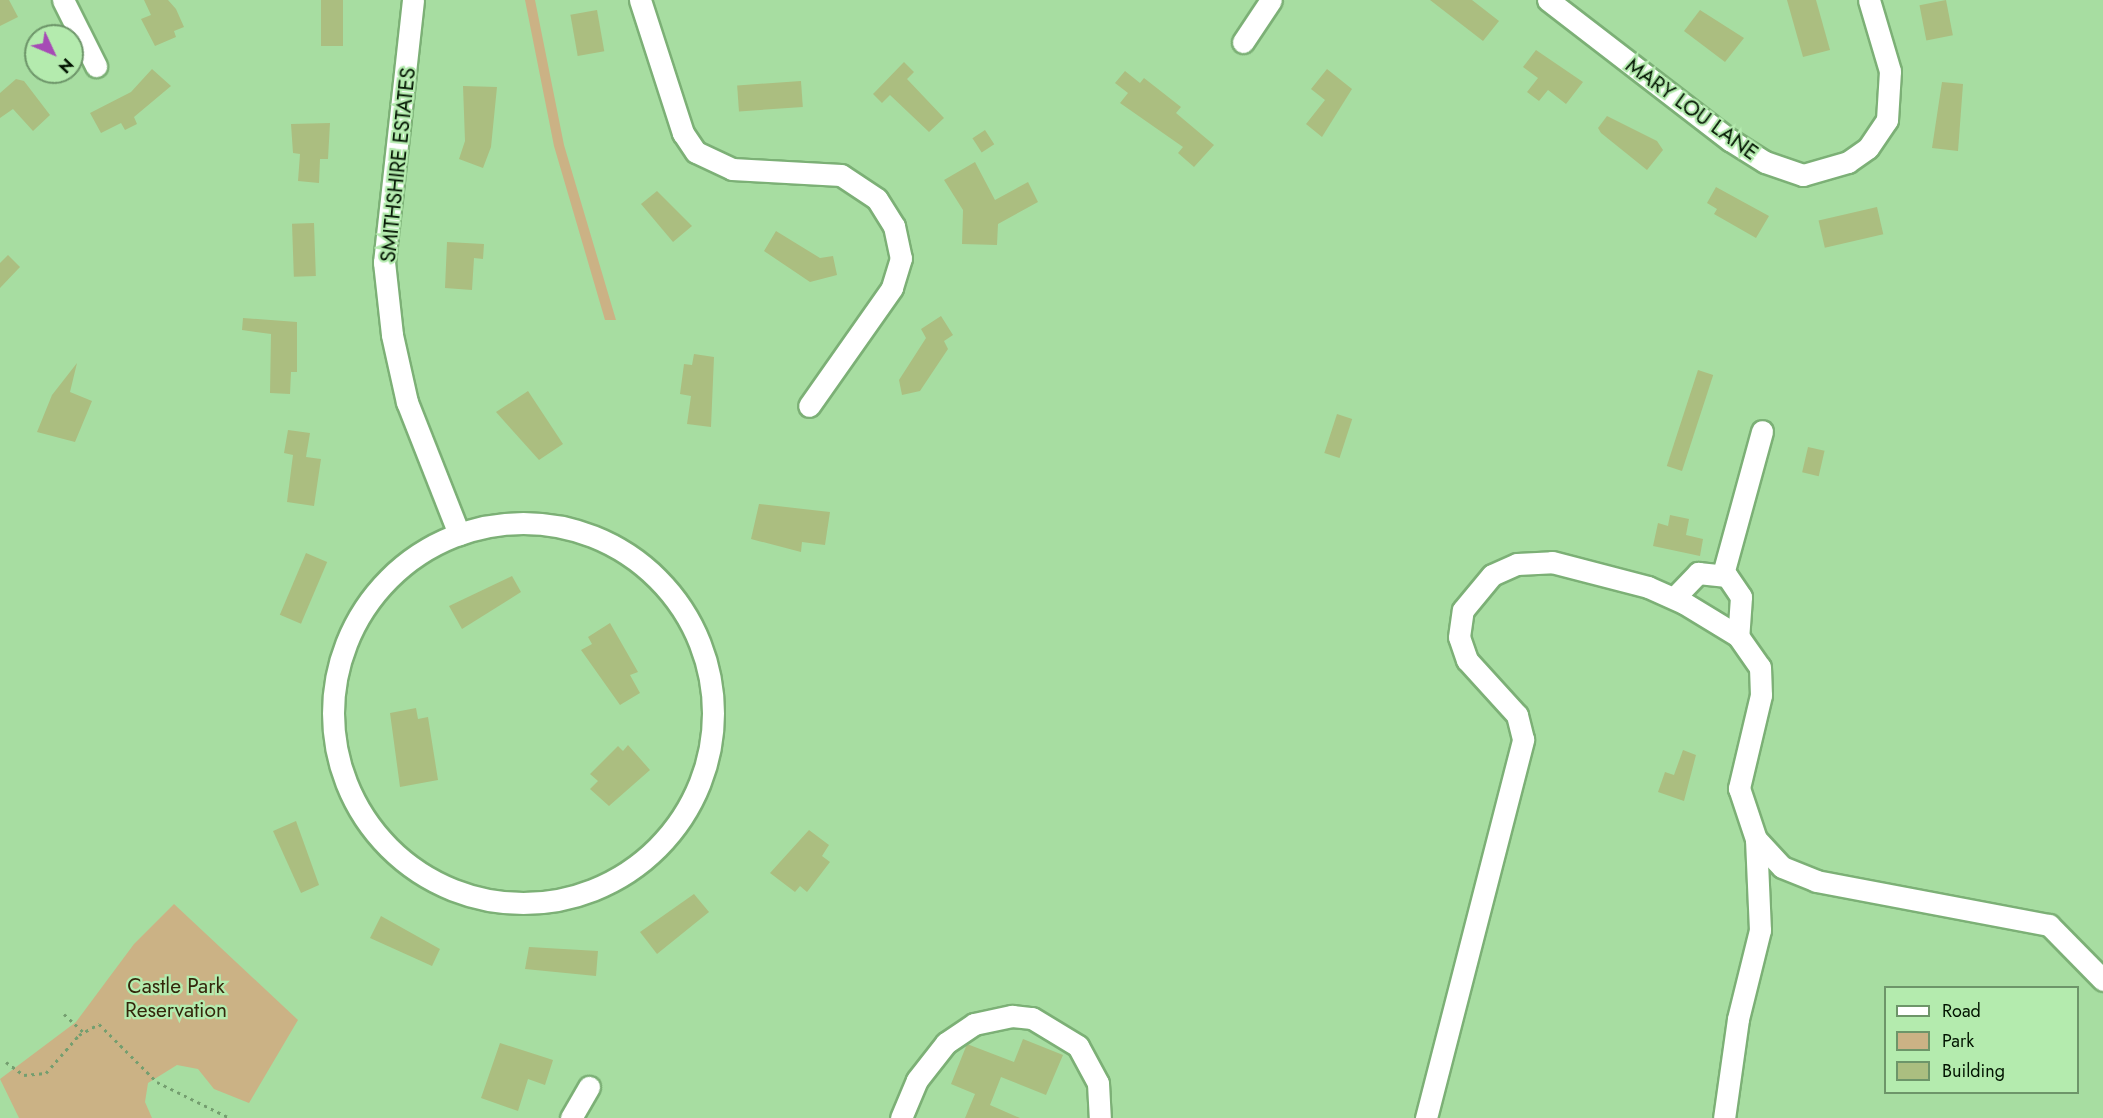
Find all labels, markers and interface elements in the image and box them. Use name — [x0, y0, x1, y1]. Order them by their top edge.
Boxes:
north arrow — [24, 24, 84, 84]
text: N — [53, 53, 79, 78]
street label: MARY LOU LANE — [1621, 53, 1763, 165]
street label: SMITHSHIRE ESTATES — [375, 66, 421, 264]
park label: Castle Park Reservation — [125, 973, 227, 1023]
legend — [1884, 986, 2079, 1094]
text: Road — [1942, 998, 1981, 1024]
text: Park — [1942, 1028, 1974, 1054]
text: Building — [1942, 1058, 2005, 1084]

